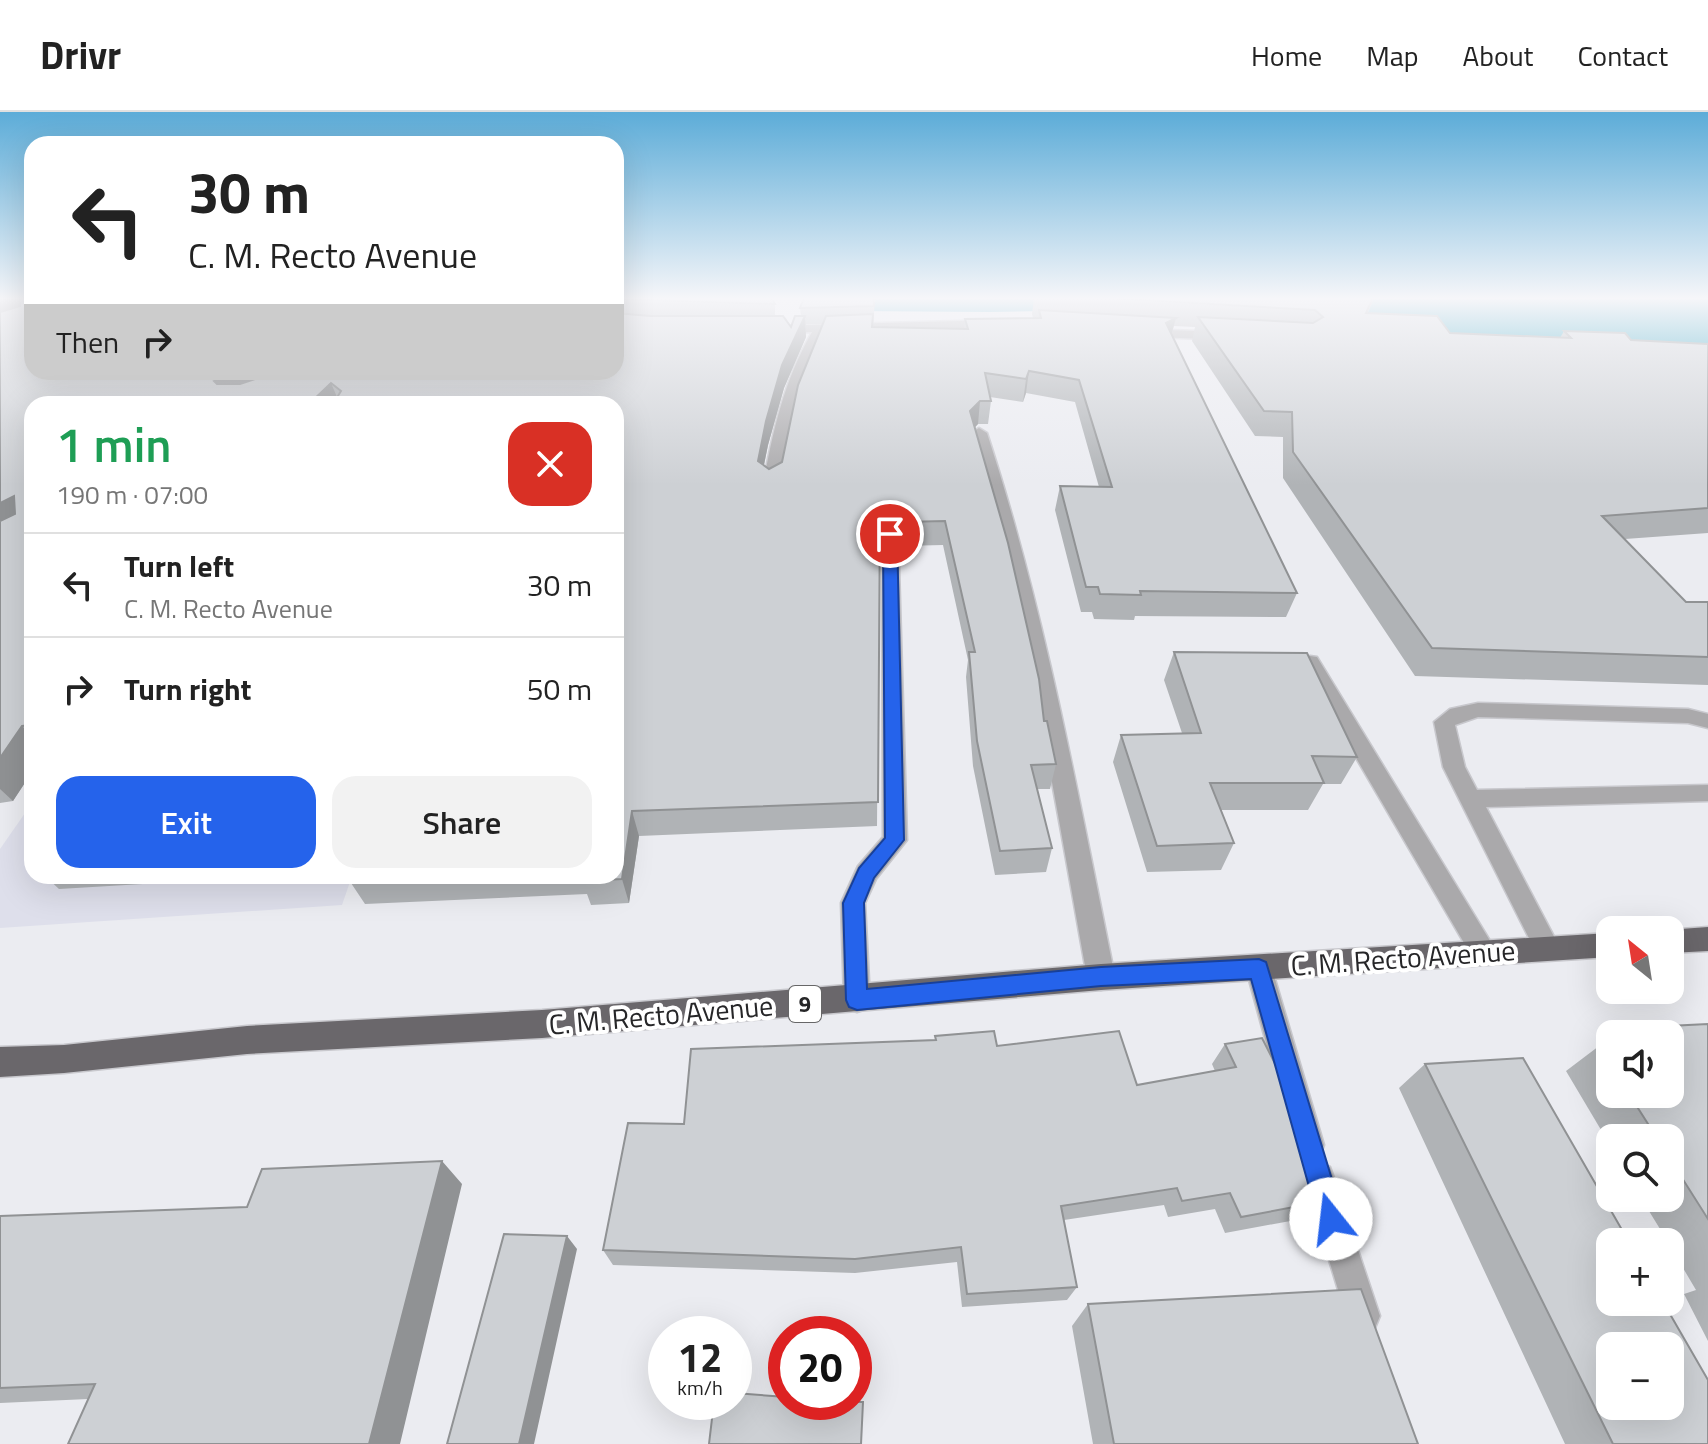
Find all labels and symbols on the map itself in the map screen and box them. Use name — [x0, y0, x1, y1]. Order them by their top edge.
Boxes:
pin — [856, 500, 924, 568]
north arrow — [1596, 916, 1684, 1004]
street label: C. M. Recto Avenue — [1289, 928, 1517, 987]
street label: C. M. Recto Avenue — [547, 983, 775, 1046]
road number: 9 — [789, 986, 821, 1022]
position arrow — [1289, 1177, 1373, 1261]
speed limit sign: 20 — [768, 1316, 872, 1420]

